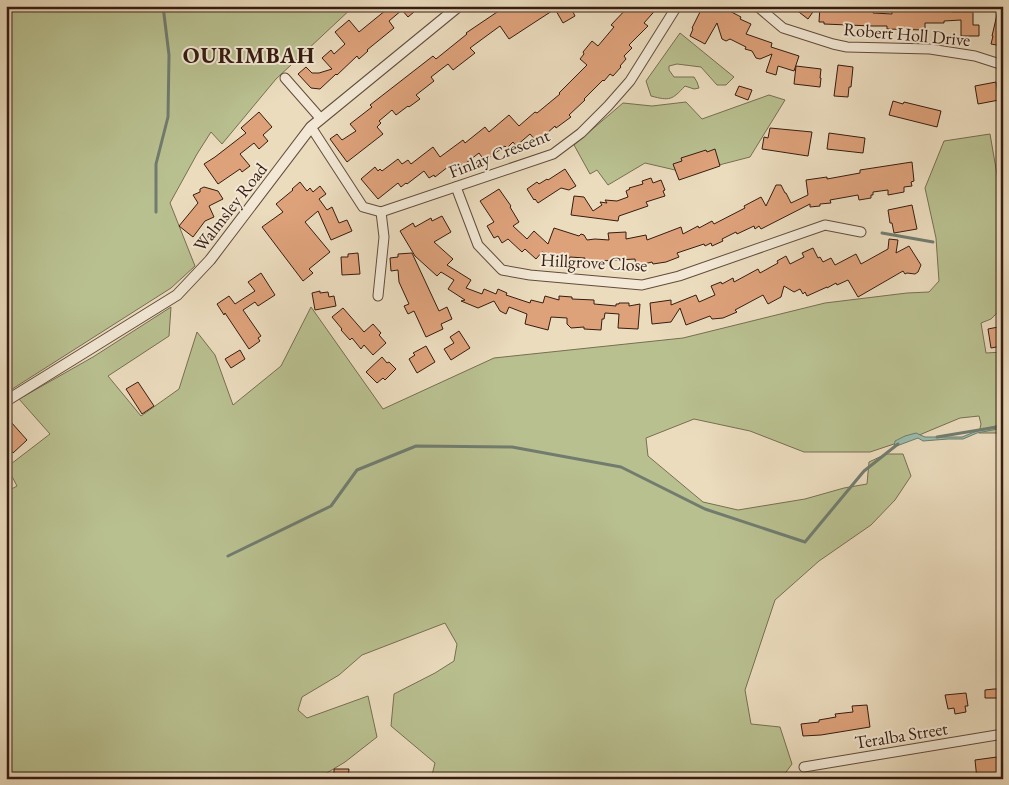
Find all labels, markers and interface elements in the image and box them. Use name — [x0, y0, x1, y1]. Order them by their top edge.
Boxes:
street label: Robert Holl Drive — [843, 17, 971, 51]
district label: OURIMBAH — [183, 41, 315, 70]
street label: Finlay Crescent — [445, 123, 553, 183]
street label: Walmsley Road — [188, 157, 272, 256]
street label: Hillgrove Close — [540, 248, 648, 276]
street label: Teralba Street — [853, 716, 950, 754]

